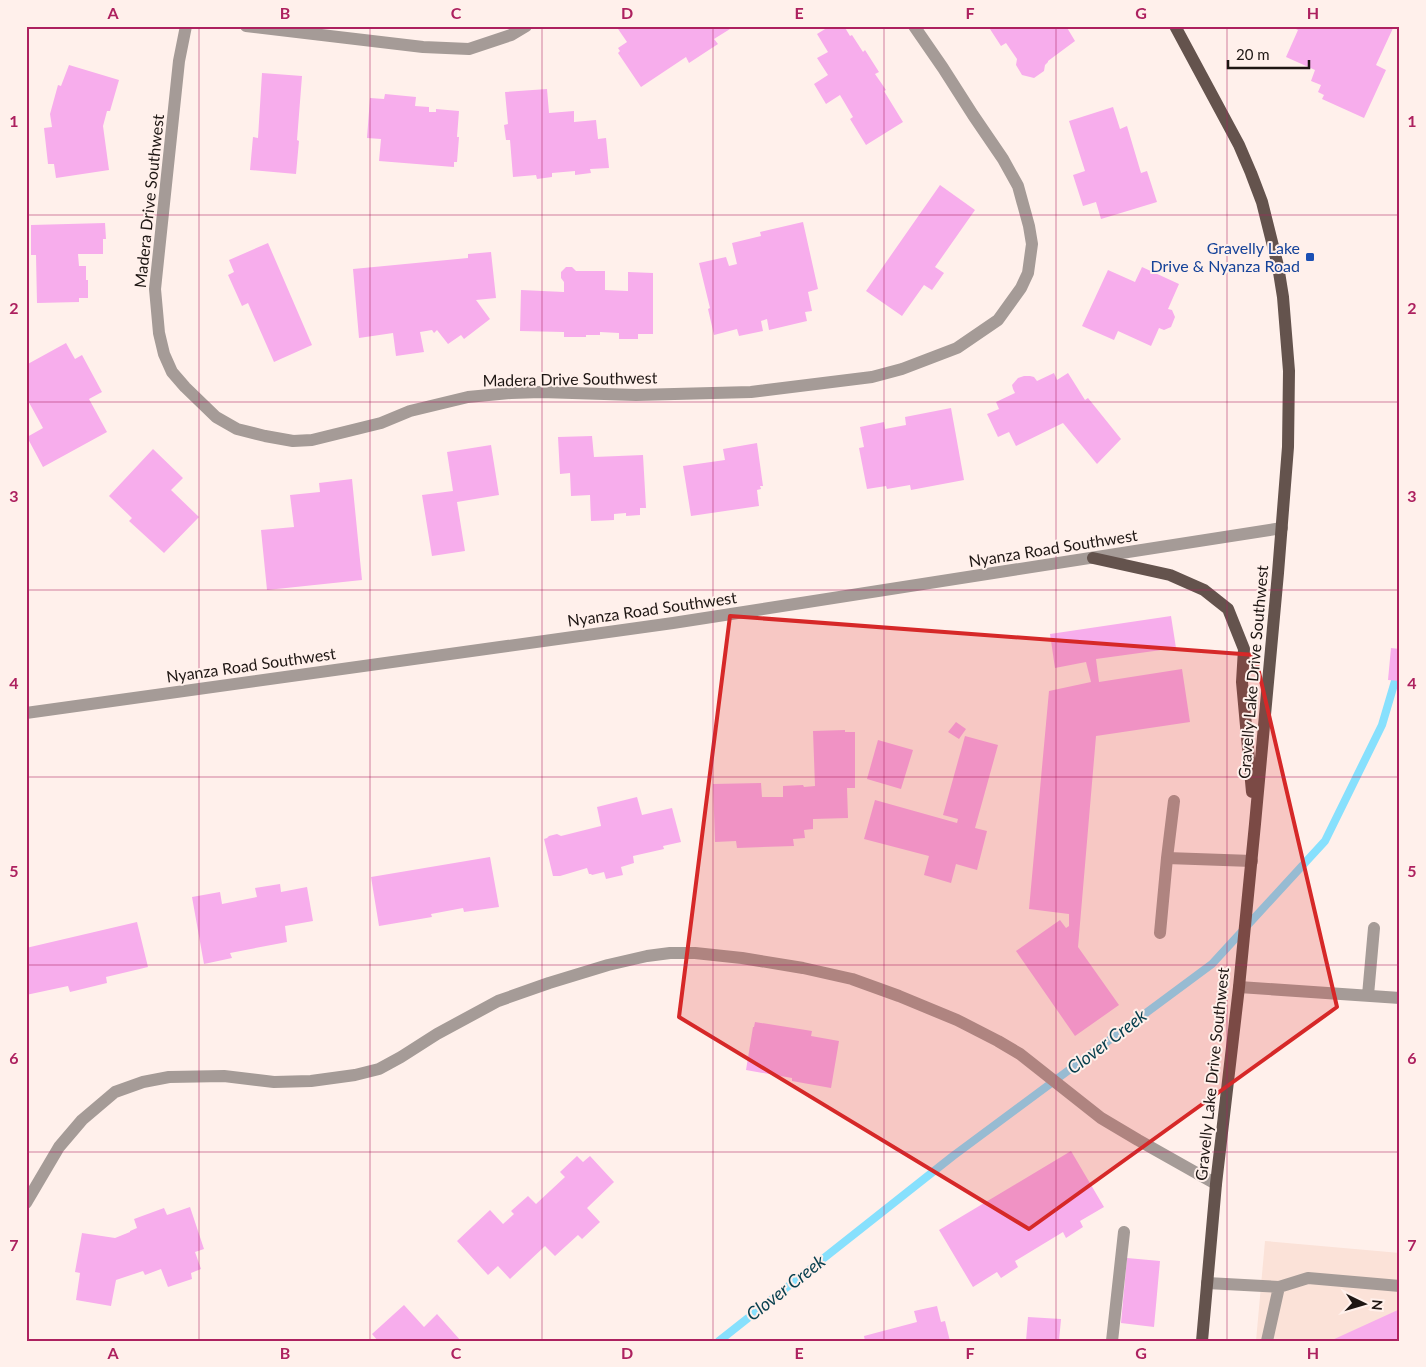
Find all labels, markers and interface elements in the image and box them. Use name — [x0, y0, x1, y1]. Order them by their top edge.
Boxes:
text: A — [106, 3, 119, 22]
text: B — [280, 3, 290, 22]
text: C — [451, 3, 462, 22]
text: D — [621, 3, 633, 22]
text: E — [794, 3, 804, 22]
text: F — [965, 3, 975, 22]
text: G — [1135, 3, 1147, 22]
text: H — [1307, 3, 1319, 22]
scale bar — [1228, 38, 1310, 70]
text: 20 m — [1236, 45, 1270, 63]
text: 1 — [9, 111, 19, 130]
text: 1 — [1407, 111, 1417, 130]
street label: Madera Drive Southwest — [130, 113, 167, 289]
place label: Gravelly Lake Drive & Nyanza Road — [1151, 238, 1300, 275]
marker: Gravelly Lake Drive & Nyanza Road — [1304, 251, 1316, 263]
text: 2 — [9, 298, 19, 317]
text: 2 — [1407, 298, 1417, 317]
street label: Madera Drive Southwest — [482, 367, 658, 390]
text: 3 — [9, 486, 19, 505]
text: 3 — [1407, 486, 1417, 505]
street label: Nyanza Road Southwest — [967, 525, 1139, 570]
street label: Gravelly Lake Drive Southwest — [1234, 564, 1271, 780]
street label: Nyanza Road Southwest — [566, 587, 738, 630]
street label: Nyanza Road Southwest — [165, 643, 337, 686]
text: 4 — [9, 673, 19, 692]
text: 4 — [1407, 673, 1417, 692]
text: 5 — [9, 861, 19, 880]
text: 5 — [1407, 861, 1417, 880]
street label: Gravelly Lake Drive Southwest — [1191, 966, 1232, 1182]
water label: Clover Creek — [1062, 1004, 1151, 1078]
text: 6 — [9, 1048, 19, 1067]
text: 6 — [1407, 1048, 1417, 1067]
text: 7 — [9, 1235, 19, 1254]
text: 7 — [1407, 1235, 1417, 1254]
water label: Clover Creek — [742, 1249, 830, 1325]
north arrow — [1338, 1280, 1388, 1330]
text: N — [1369, 1299, 1386, 1311]
text: A — [106, 1343, 119, 1362]
text: B — [280, 1343, 290, 1362]
text: C — [451, 1343, 462, 1362]
text: D — [621, 1343, 633, 1362]
text: E — [794, 1343, 804, 1362]
text: F — [965, 1343, 975, 1362]
text: G — [1135, 1343, 1147, 1362]
text: H — [1307, 1343, 1319, 1362]

